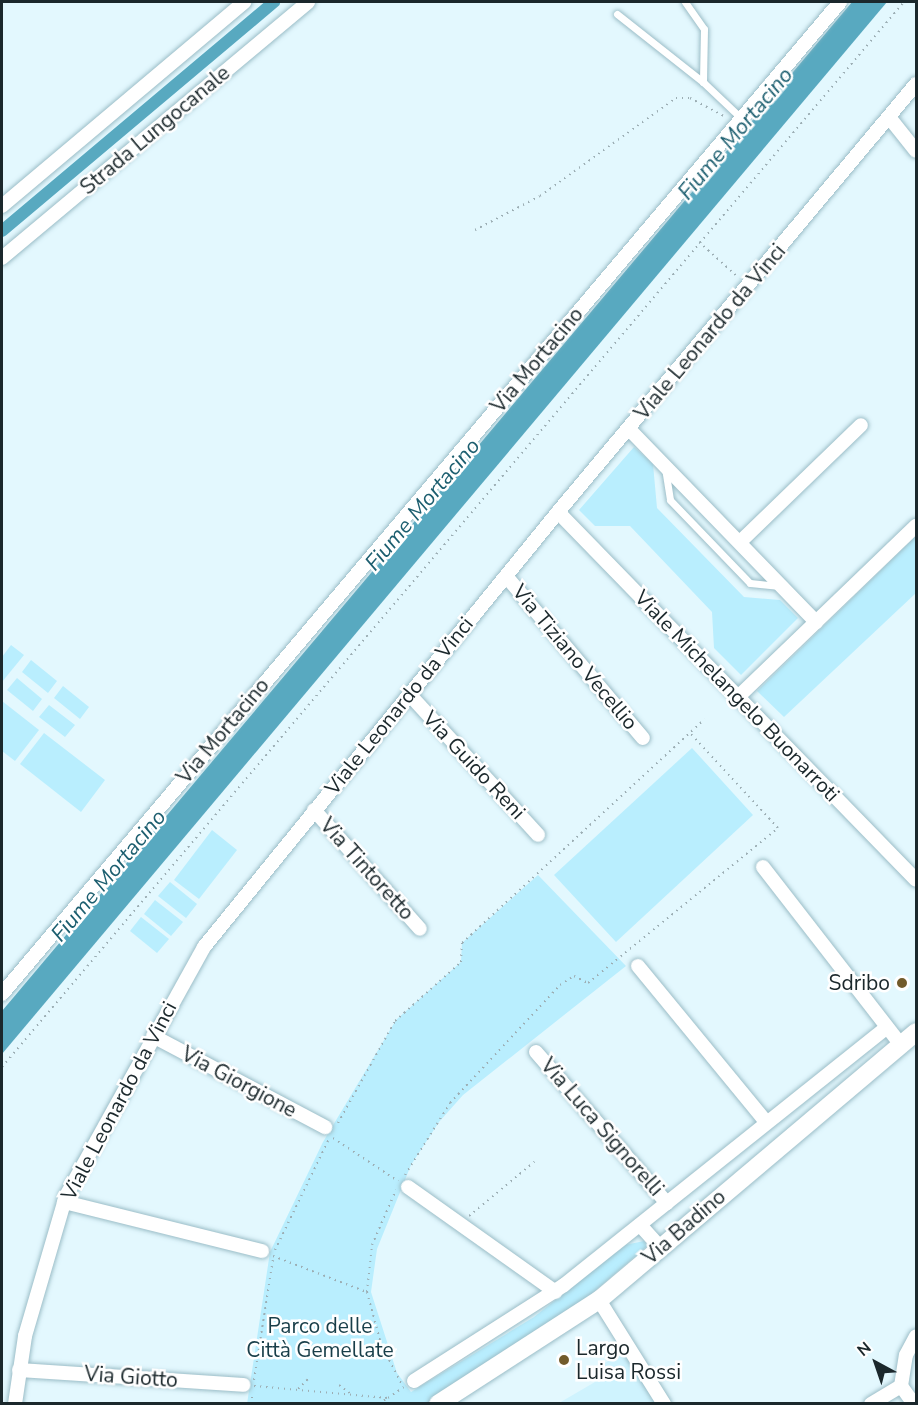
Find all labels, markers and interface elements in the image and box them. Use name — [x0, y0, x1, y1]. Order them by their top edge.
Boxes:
street label: Strada Lungocanale — [75, 60, 235, 200]
water label: Fiume Mortacino — [673, 62, 799, 206]
street label: Viale Leonardo da Vinci — [629, 239, 791, 425]
street label: Via Mortacino — [485, 302, 589, 418]
water label: Fiume Mortacino — [360, 433, 486, 577]
street label: Via Tiziano Vecellio — [507, 579, 643, 735]
street label: Viale Michelangelo Buonarroti — [629, 585, 845, 807]
street label: Viale Leonardo da Vinci — [319, 612, 479, 800]
street label: Via Mortacino — [171, 673, 275, 789]
street label: Via Guido Reni — [417, 706, 531, 824]
water label: Fiume Mortacino — [46, 804, 172, 948]
street label: Via Tintoretto — [315, 813, 419, 925]
place label: Sdribo — [829, 970, 890, 996]
marker: Sdribo — [895, 976, 909, 990]
street label: Viale Leonardo da Vinci — [56, 997, 182, 1205]
street label: Via Giorgione — [177, 1041, 301, 1123]
street label: Via Luca Signorelli — [535, 1053, 669, 1201]
street label: Via Badino — [637, 1184, 731, 1270]
park label: Parco delle Città Gemellate — [246, 1313, 394, 1363]
north arrow — [846, 1333, 906, 1393]
place label: Largo Luisa Rossi — [576, 1335, 681, 1385]
text: N — [853, 1337, 876, 1361]
marker: Largo Luisa Rossi — [557, 1353, 571, 1367]
street label: Via Giotto — [83, 1361, 179, 1393]

